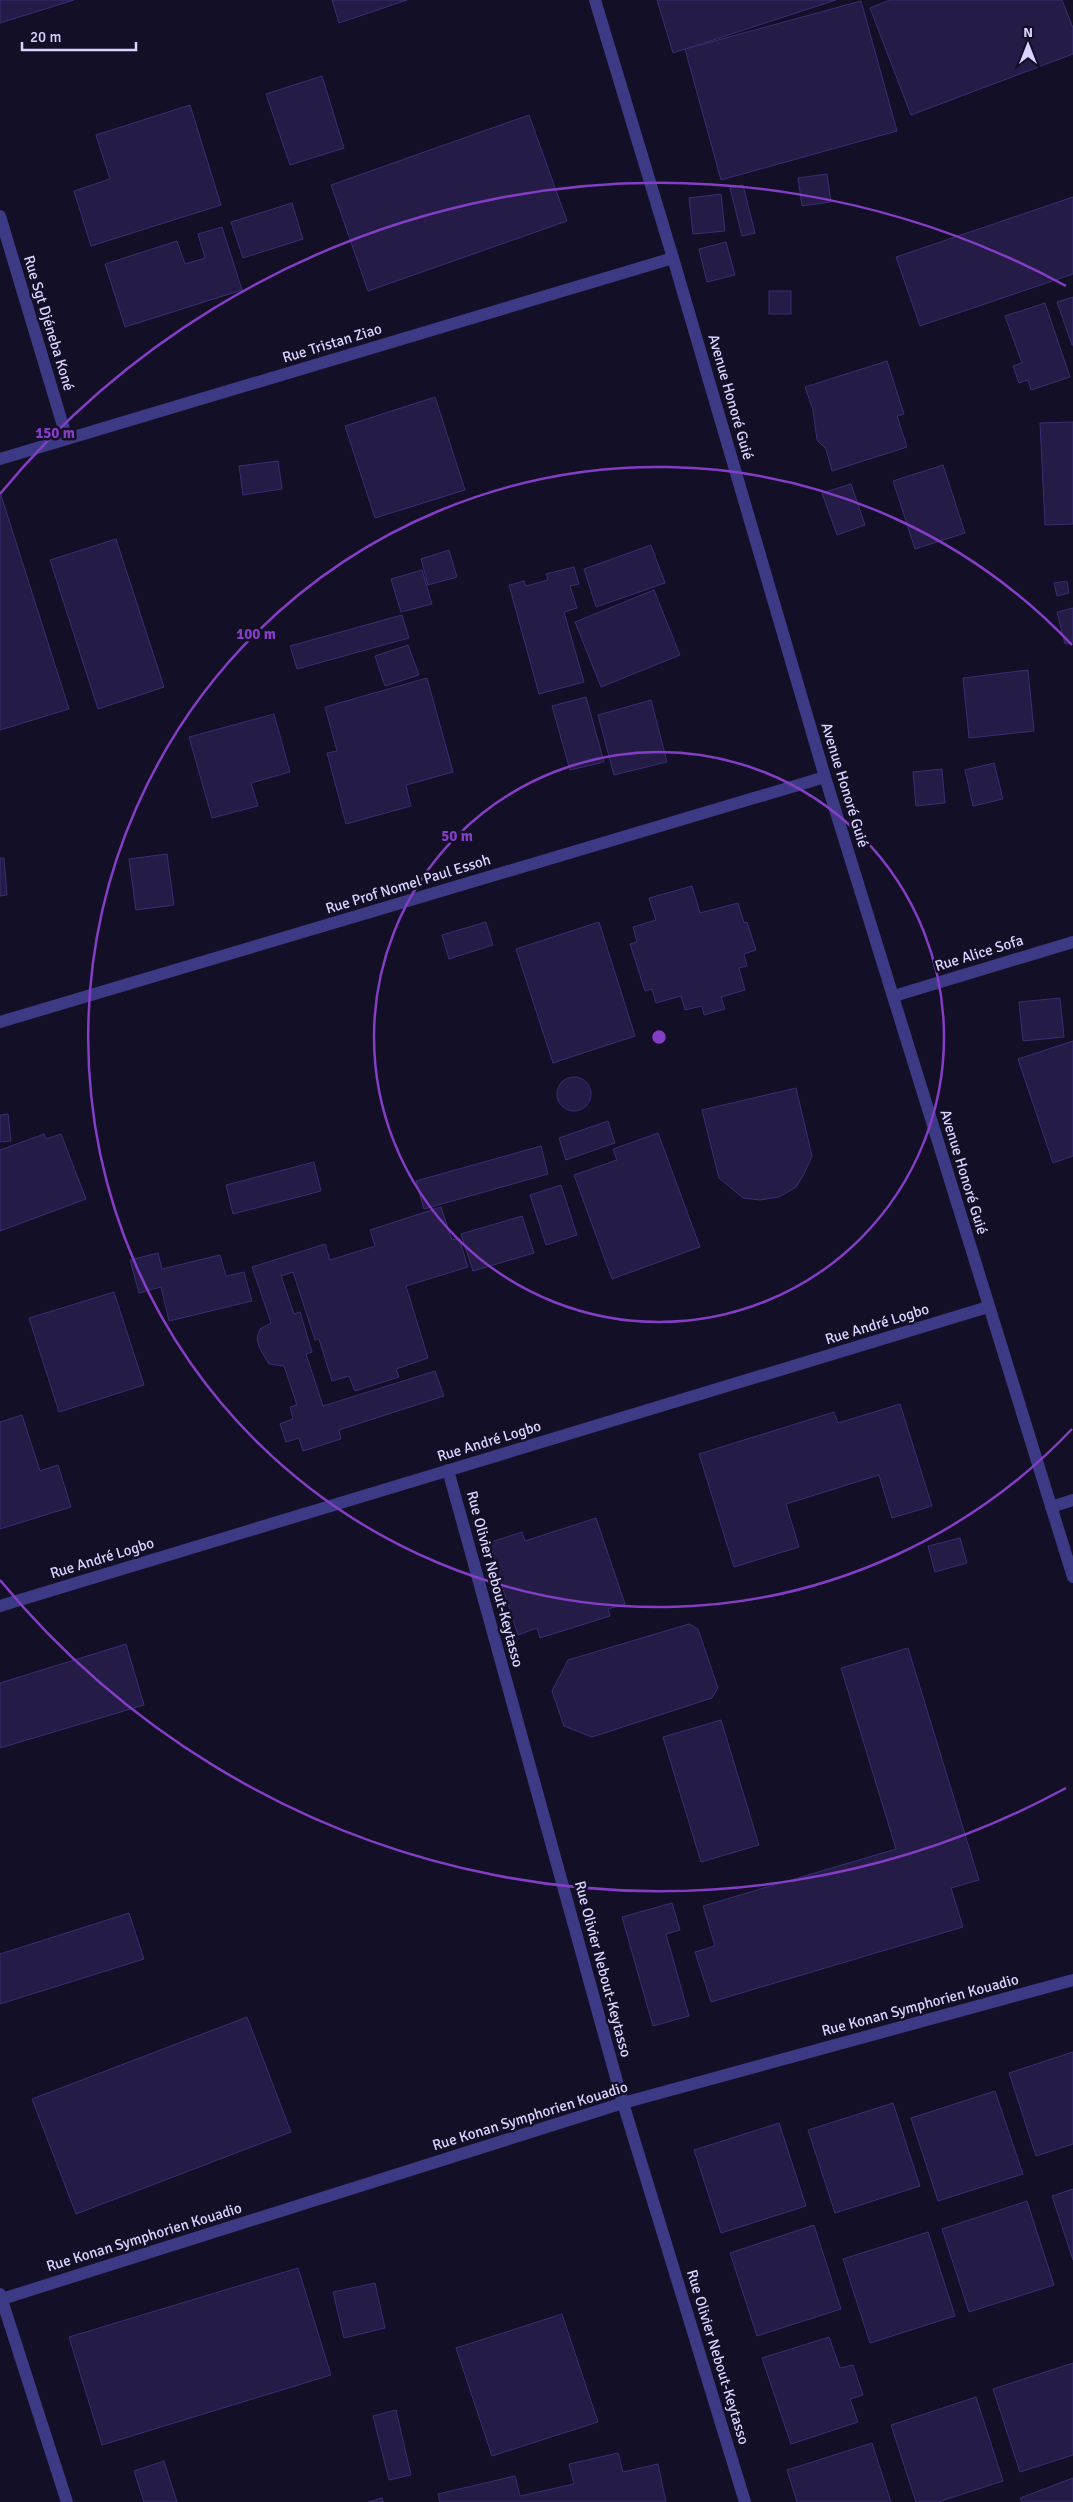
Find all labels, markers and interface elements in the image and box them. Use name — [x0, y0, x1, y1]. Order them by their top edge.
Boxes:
scale bar — [22, 20, 136, 52]
north arrow — [1003, 20, 1053, 70]
text: N — [1023, 24, 1033, 41]
text: 20 m — [30, 28, 61, 46]
street label: Rue Sgt Djéneba Koné — [20, 253, 78, 393]
street label: Rue Tristan Ziao — [280, 319, 384, 367]
street label: Avenue Honoré Guié — [704, 332, 758, 462]
text: 150 m — [35, 424, 75, 442]
text: 100 m — [236, 625, 276, 643]
street label: Avenue Honoré Guié — [817, 720, 873, 850]
text: 50 m — [441, 827, 473, 845]
street label: Rue Prof Nomel Paul Essoh — [323, 850, 493, 918]
street label: Rue Alice Sofa — [933, 931, 1025, 975]
centre of rings — [650, 1028, 668, 1046]
street label: Avenue Honoré Guié — [936, 1107, 992, 1237]
street label: Rue André Logbo — [823, 1300, 931, 1348]
street label: Rue André Logbo — [435, 1417, 543, 1465]
street label: Rue Olivier Nebout-Keytasso — [463, 1489, 527, 1669]
street label: Rue André Logbo — [48, 1534, 156, 1582]
street label: Rue Olivier Nebout-Keytasso — [571, 1879, 635, 2059]
street label: Rue Konan Symphorien Kouadio — [820, 1970, 1021, 2040]
street label: Rue Konan Symphorien Kouadio — [430, 2078, 630, 2154]
street label: Rue Konan Symphorien Kouadio — [44, 2199, 244, 2275]
street label: Rue Olivier Nebout-Keytasso — [683, 2267, 753, 2447]

